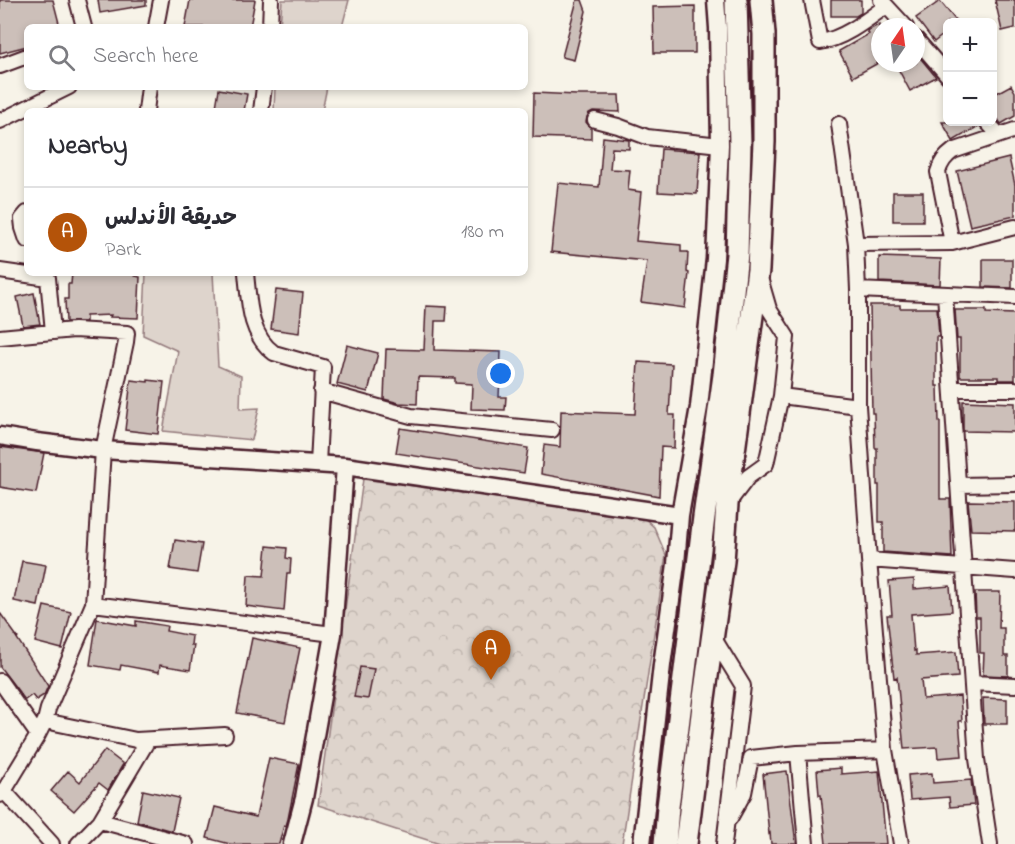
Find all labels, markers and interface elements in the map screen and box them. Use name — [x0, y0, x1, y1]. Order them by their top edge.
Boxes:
north arrow — [871, 18, 925, 72]
map controls — [943, 18, 997, 126]
button: + — [943, 18, 997, 72]
search box — [24, 24, 528, 90]
icon: search — [45, 41, 78, 74]
text: Search here — [93, 41, 198, 73]
button: − — [943, 72, 997, 126]
text: Nearby — [48, 128, 127, 166]
text: حديقة الأندلس — [105, 203, 237, 235]
text: A — [61, 218, 74, 247]
text: 180 m — [461, 218, 504, 247]
text: Park — [105, 236, 141, 265]
your location — [486, 359, 515, 388]
pin: A — [472, 630, 510, 680]

